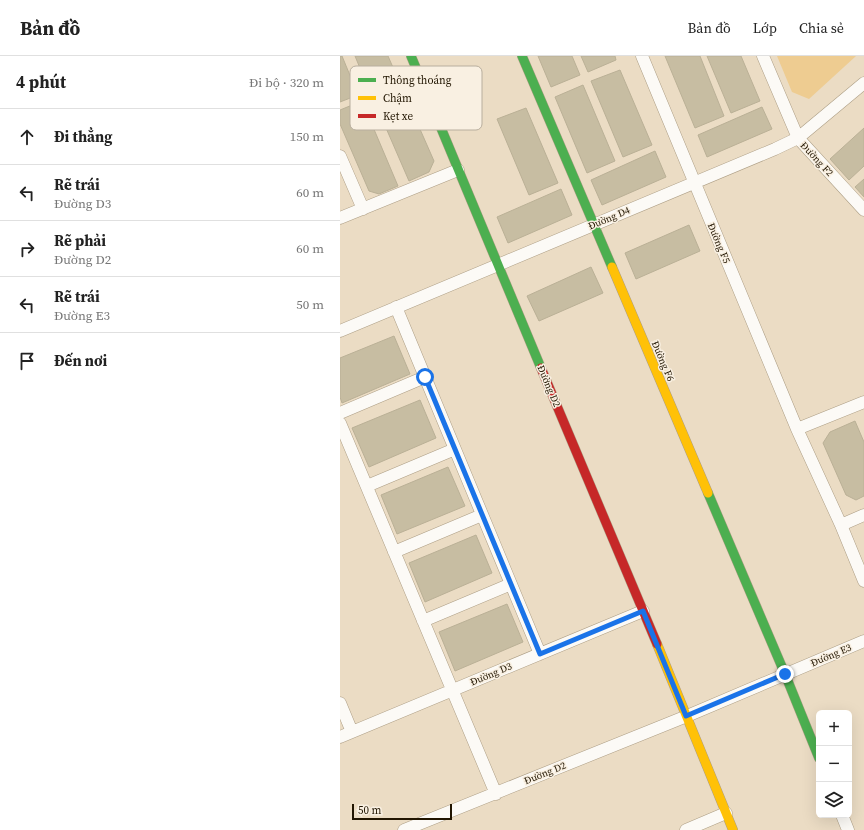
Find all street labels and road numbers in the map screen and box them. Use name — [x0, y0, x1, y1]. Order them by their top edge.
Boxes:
street label: Đường F2 — [798, 139, 836, 179]
street label: Đường D4 — [586, 203, 632, 233]
street label: Đường F5 — [705, 221, 733, 265]
street label: Đường F6 — [649, 339, 677, 383]
street label: Đường D2 — [534, 363, 564, 409]
street label: Đường E3 — [809, 641, 853, 669]
street label: Đường D3 — [468, 659, 514, 689]
street label: Đường D2 — [522, 759, 568, 787]

